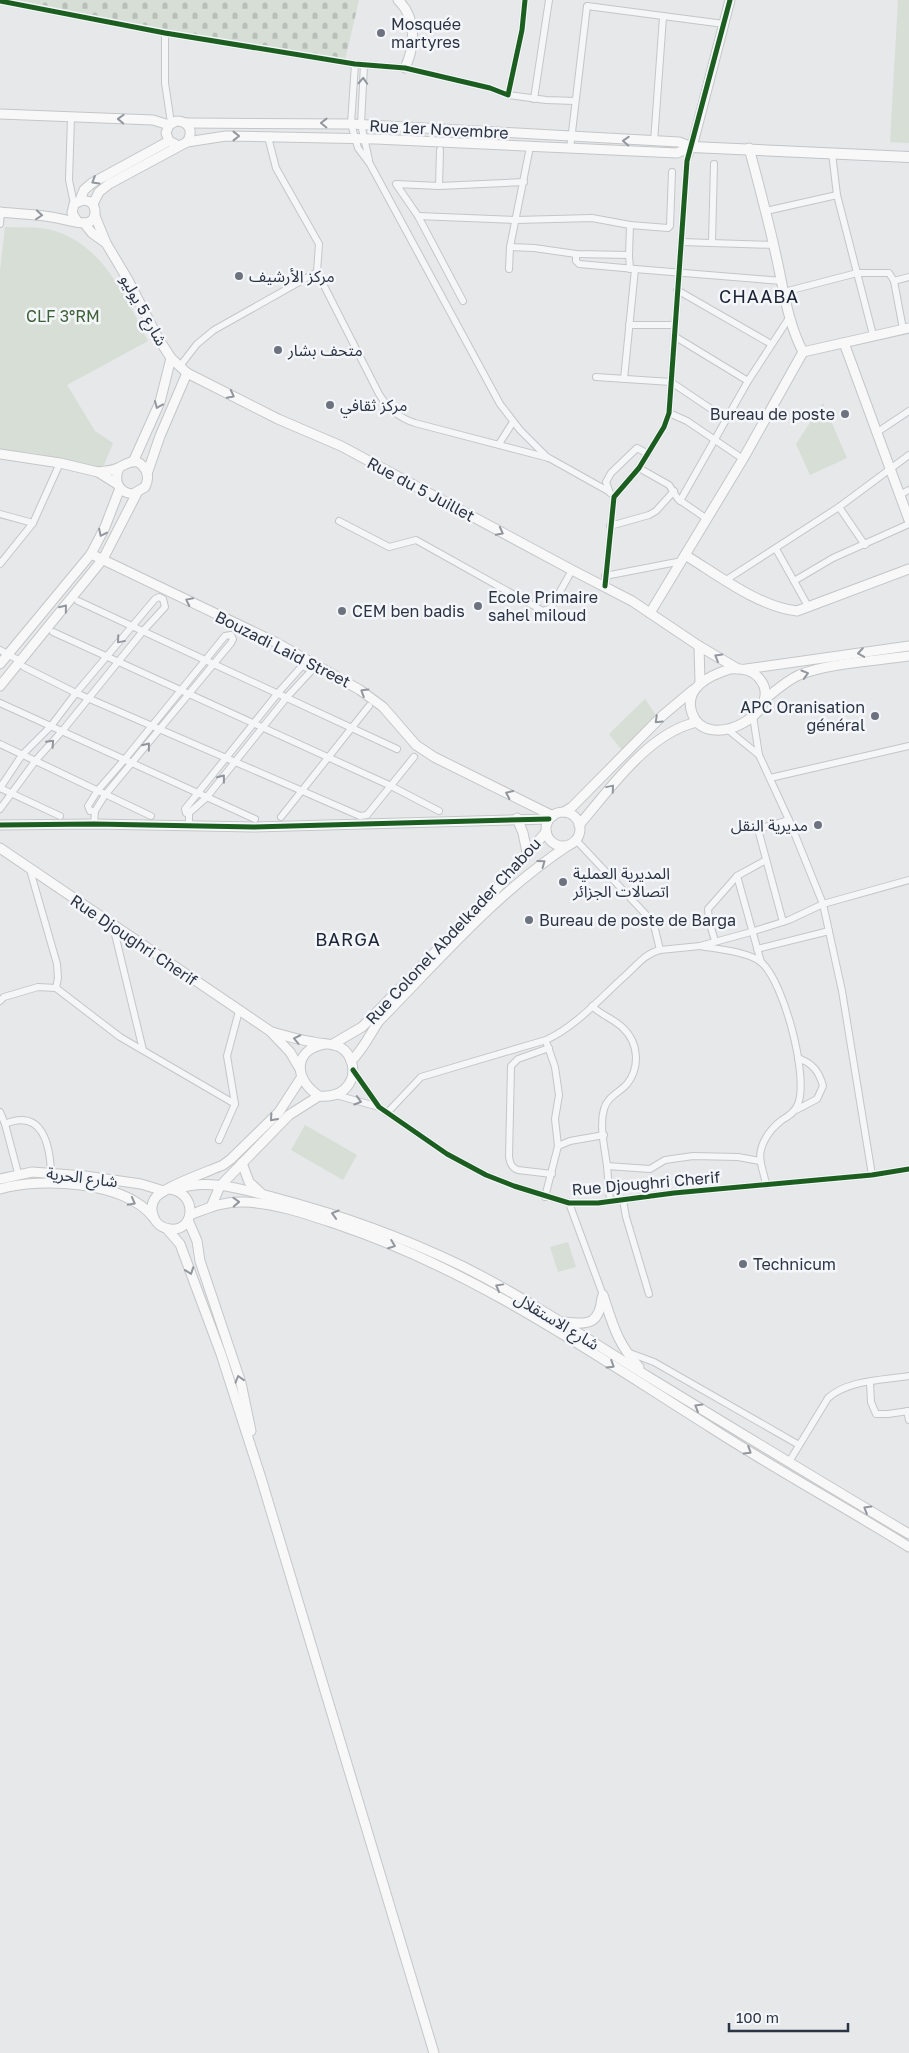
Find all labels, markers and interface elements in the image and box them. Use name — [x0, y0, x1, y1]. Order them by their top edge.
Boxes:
place label: Mosquée martyres — [391, 14, 461, 52]
marker: Mosquée martyres — [375, 27, 387, 39]
one-way arrow — [358, 77, 369, 85]
one-way arrow — [117, 114, 125, 125]
street label: Rue 1er Novembre — [369, 115, 509, 143]
one-way arrow — [320, 118, 328, 129]
one-way arrow — [232, 131, 240, 141]
one-way arrow — [622, 135, 630, 146]
one-way arrow — [92, 175, 101, 185]
one-way arrow — [35, 210, 43, 221]
place label: مركز الأرشيف — [249, 266, 335, 286]
marker: مركز الأرشيف — [233, 270, 245, 282]
street label: شارع 5 يوليو — [114, 271, 172, 351]
district label: CHAABA — [719, 285, 799, 307]
park label: CLF 3°RM — [26, 306, 100, 326]
place label: متحف بشار — [287, 340, 363, 360]
marker: متحف بشار — [272, 344, 284, 356]
one-way arrow — [226, 389, 235, 399]
place label: مركز ثقافي — [340, 395, 407, 418]
marker: مركز ثقافي — [324, 399, 336, 411]
one-way arrow — [154, 400, 165, 409]
place label: Bureau de poste — [710, 404, 835, 424]
marker: Bureau de poste — [839, 408, 851, 420]
street label: Rue du 5 Juillet — [364, 452, 478, 526]
one-way arrow — [495, 526, 504, 536]
one-way arrow — [98, 528, 109, 537]
place label: Ecole Primaire sahel miloud — [488, 587, 598, 625]
one-way arrow — [185, 597, 194, 608]
marker: Ecole Primaire sahel miloud — [472, 600, 484, 612]
place label: CEM ben badis — [352, 601, 465, 621]
one-way arrow — [59, 605, 67, 614]
marker: CEM ben badis — [336, 605, 348, 617]
street label: Bouzadi Laid Street — [212, 606, 354, 692]
one-way arrow — [117, 634, 126, 643]
one-way arrow — [856, 647, 864, 658]
one-way arrow — [715, 654, 724, 664]
one-way arrow — [800, 670, 809, 680]
one-way arrow — [361, 689, 370, 699]
place label: APC Oranisation général — [740, 697, 865, 735]
marker: APC Oranisation général — [869, 710, 881, 722]
one-way arrow — [655, 714, 664, 723]
one-way arrow — [45, 739, 54, 748]
one-way arrow — [142, 743, 150, 752]
one-way arrow — [217, 775, 225, 784]
one-way arrow — [605, 784, 614, 793]
one-way arrow — [506, 790, 515, 800]
place label: مديرية النقل — [731, 815, 808, 835]
marker: مديرية النقل — [812, 819, 824, 831]
street label: Rue Colonel Abdelkader Chabou — [361, 834, 545, 1028]
one-way arrow — [536, 860, 546, 869]
place label: المديرية العملية اتصالات الجزائر — [572, 863, 670, 901]
marker: المديرية العملية اتصالات الجزائر — [557, 876, 569, 888]
street label: Rue Djoughri Cherif — [67, 890, 201, 990]
place label: Bureau de poste de Barga — [539, 910, 736, 930]
marker: Bureau de poste de Barga — [523, 914, 535, 926]
district label: BARGA — [315, 928, 381, 950]
one-way arrow — [293, 1034, 302, 1045]
one-way arrow — [353, 1095, 361, 1105]
one-way arrow — [270, 1112, 279, 1121]
street label: شارع الحرية — [45, 1163, 119, 1194]
street label: Rue Djoughri Cherif — [571, 1167, 721, 1199]
one-way arrow — [127, 1196, 136, 1206]
one-way arrow — [232, 1197, 240, 1207]
one-way arrow — [331, 1210, 340, 1220]
one-way arrow — [387, 1239, 396, 1249]
place label: Technicum — [753, 1254, 836, 1274]
marker: Technicum — [737, 1258, 749, 1270]
one-way arrow — [184, 1267, 194, 1275]
one-way arrow — [496, 1283, 505, 1293]
street label: شارع الاستقلال — [509, 1288, 603, 1357]
one-way arrow — [605, 1359, 614, 1368]
one-way arrow — [235, 1375, 245, 1384]
one-way arrow — [695, 1404, 704, 1413]
one-way arrow — [743, 1445, 752, 1455]
one-way arrow — [864, 1506, 873, 1516]
scale bar — [729, 2000, 848, 2032]
text: 100 m — [736, 2008, 779, 2026]

